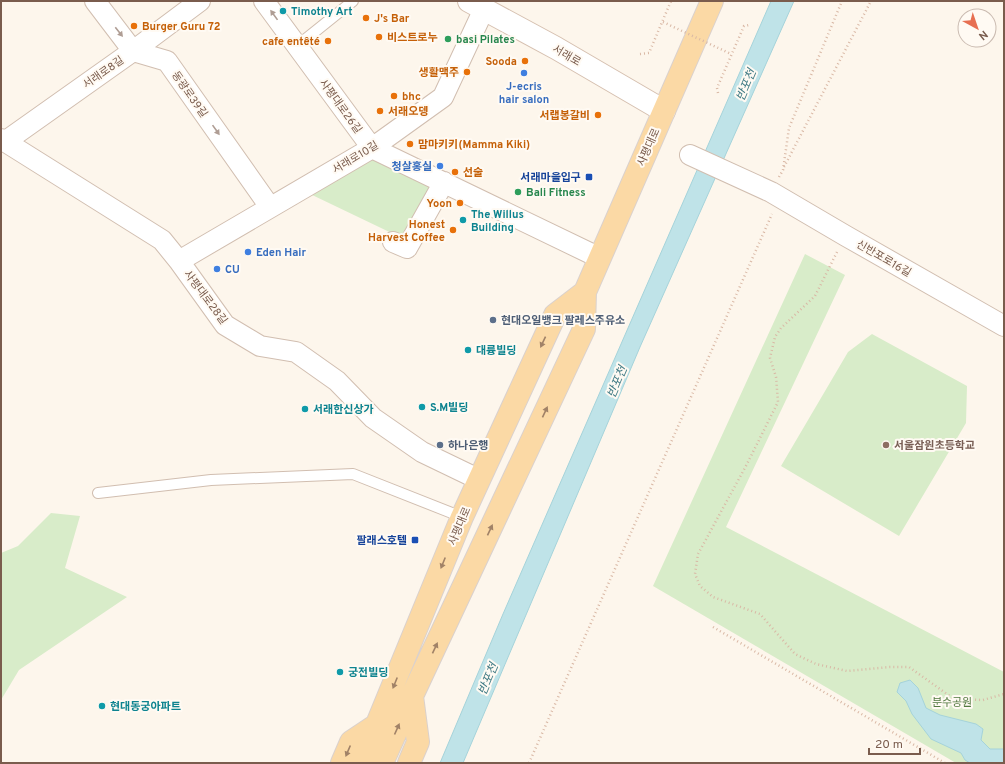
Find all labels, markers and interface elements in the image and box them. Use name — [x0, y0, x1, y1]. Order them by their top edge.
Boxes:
place label: Timothy Art — [291, 5, 352, 19]
marker: Timothy Art — [278, 6, 288, 16]
north arrow — [957, 8, 997, 48]
one-way arrow — [270, 10, 278, 21]
place label: J's Bar — [374, 12, 410, 26]
marker: J's Bar — [361, 13, 371, 23]
place label: Burger Guru 72 — [142, 20, 221, 34]
marker: Burger Guru 72 — [129, 21, 139, 31]
one-way arrow — [115, 26, 123, 37]
text: N — [975, 27, 990, 43]
place label: 비스트로누 — [387, 31, 438, 45]
marker: 비스트로누 — [374, 32, 384, 42]
place label: basi Pilates — [456, 33, 515, 47]
marker: basi Pilates — [443, 34, 453, 44]
place label: cafe entêté — [262, 35, 320, 49]
marker: cafe entêté — [323, 36, 333, 46]
street label: 서래로 — [550, 42, 583, 70]
street label: 서래로8길 — [80, 54, 127, 92]
place label: Sooda — [485, 55, 517, 69]
marker: Sooda — [520, 56, 530, 66]
water label: 반포천 — [733, 65, 762, 104]
place label: 생활맥주 — [419, 66, 459, 80]
marker: 생활맥주 — [462, 67, 472, 77]
marker: J-ecris hair salon — [519, 68, 529, 78]
street label: 동광로39길 — [168, 69, 210, 120]
street label: 사평대로26길 — [316, 77, 365, 137]
place label: J-ecris hair salon — [499, 80, 549, 107]
place label: bhc — [402, 90, 421, 104]
marker: bhc — [389, 91, 399, 101]
place label: 서래오뎅 — [388, 105, 428, 119]
marker: 서래오뎅 — [375, 106, 385, 116]
place label: 서랩봉갈비 — [539, 109, 590, 123]
marker: 서랩봉갈비 — [593, 110, 603, 120]
one-way arrow — [212, 125, 220, 136]
street label: 사평대로 — [634, 126, 664, 169]
place label: 맘마키키(Mamma Kiki) — [418, 138, 530, 152]
street label: 서래로10길 — [330, 139, 381, 177]
marker: 맘마키키(Mamma Kiki) — [405, 139, 415, 149]
place label: 청살홍실 — [392, 160, 432, 174]
marker: 청살홍실 — [435, 161, 445, 171]
place label: 선술 — [463, 166, 483, 180]
marker: 선술 — [450, 167, 460, 177]
place label: 서래마을입구 — [520, 171, 581, 185]
marker: 서래마을입구 — [584, 172, 594, 182]
place label: Bali Fitness — [526, 186, 586, 200]
marker: Bali Fitness — [513, 187, 523, 197]
place label: Yoon — [427, 197, 452, 211]
marker: Yoon — [455, 198, 465, 208]
place label: The Willus Building — [471, 208, 524, 235]
marker: The Willus Building — [458, 215, 468, 225]
place label: Honest Harvest Coffee — [368, 218, 445, 245]
marker: Honest Harvest Coffee — [448, 225, 458, 235]
street label: 신반포로16길 — [853, 237, 914, 280]
place label: Eden Hair — [256, 246, 306, 260]
marker: Eden Hair — [243, 247, 253, 257]
place label: CU — [225, 263, 240, 277]
marker: CU — [212, 264, 222, 274]
street label: 사평대로28길 — [180, 268, 230, 327]
place label: 현대오일뱅크 팔레스주유소 — [501, 314, 625, 328]
marker: 현대오일뱅크 팔레스주유소 — [488, 315, 498, 325]
one-way arrow — [540, 336, 546, 348]
place label: 대륭빌딩 — [476, 344, 516, 358]
marker: 대륭빌딩 — [463, 345, 473, 355]
water label: 반포천 — [604, 362, 633, 401]
place label: S.M빌딩 — [430, 401, 468, 415]
marker: S.M빌딩 — [417, 402, 427, 412]
place label: 서래한신상가 — [313, 403, 374, 417]
marker: 서래한신상가 — [300, 404, 310, 414]
one-way arrow — [542, 407, 548, 418]
place label: 하나은행 — [448, 439, 488, 453]
place label: 서울잠원초등학교 — [894, 439, 975, 453]
marker: 하나은행 — [435, 440, 445, 450]
marker: 서울잠원초등학교 — [881, 440, 891, 450]
street label: 사평대로 — [446, 505, 474, 548]
one-way arrow — [487, 524, 493, 536]
place label: 팔래스호텔 — [356, 534, 407, 548]
marker: 팔래스호텔 — [410, 535, 420, 545]
one-way arrow — [440, 557, 446, 569]
one-way arrow — [432, 642, 438, 653]
water label: 반포천 — [475, 659, 504, 698]
place label: 궁전빌딩 — [348, 666, 388, 680]
marker: 궁전빌딩 — [335, 667, 345, 677]
one-way arrow — [391, 678, 397, 690]
park label: 분수공원 — [932, 696, 972, 710]
place label: 현대동궁아파트 — [110, 700, 181, 714]
marker: 현대동궁아파트 — [97, 701, 107, 711]
one-way arrow — [395, 723, 401, 735]
scale bar — [869, 730, 920, 756]
text: 20 m — [875, 737, 903, 753]
one-way arrow — [344, 745, 350, 757]

